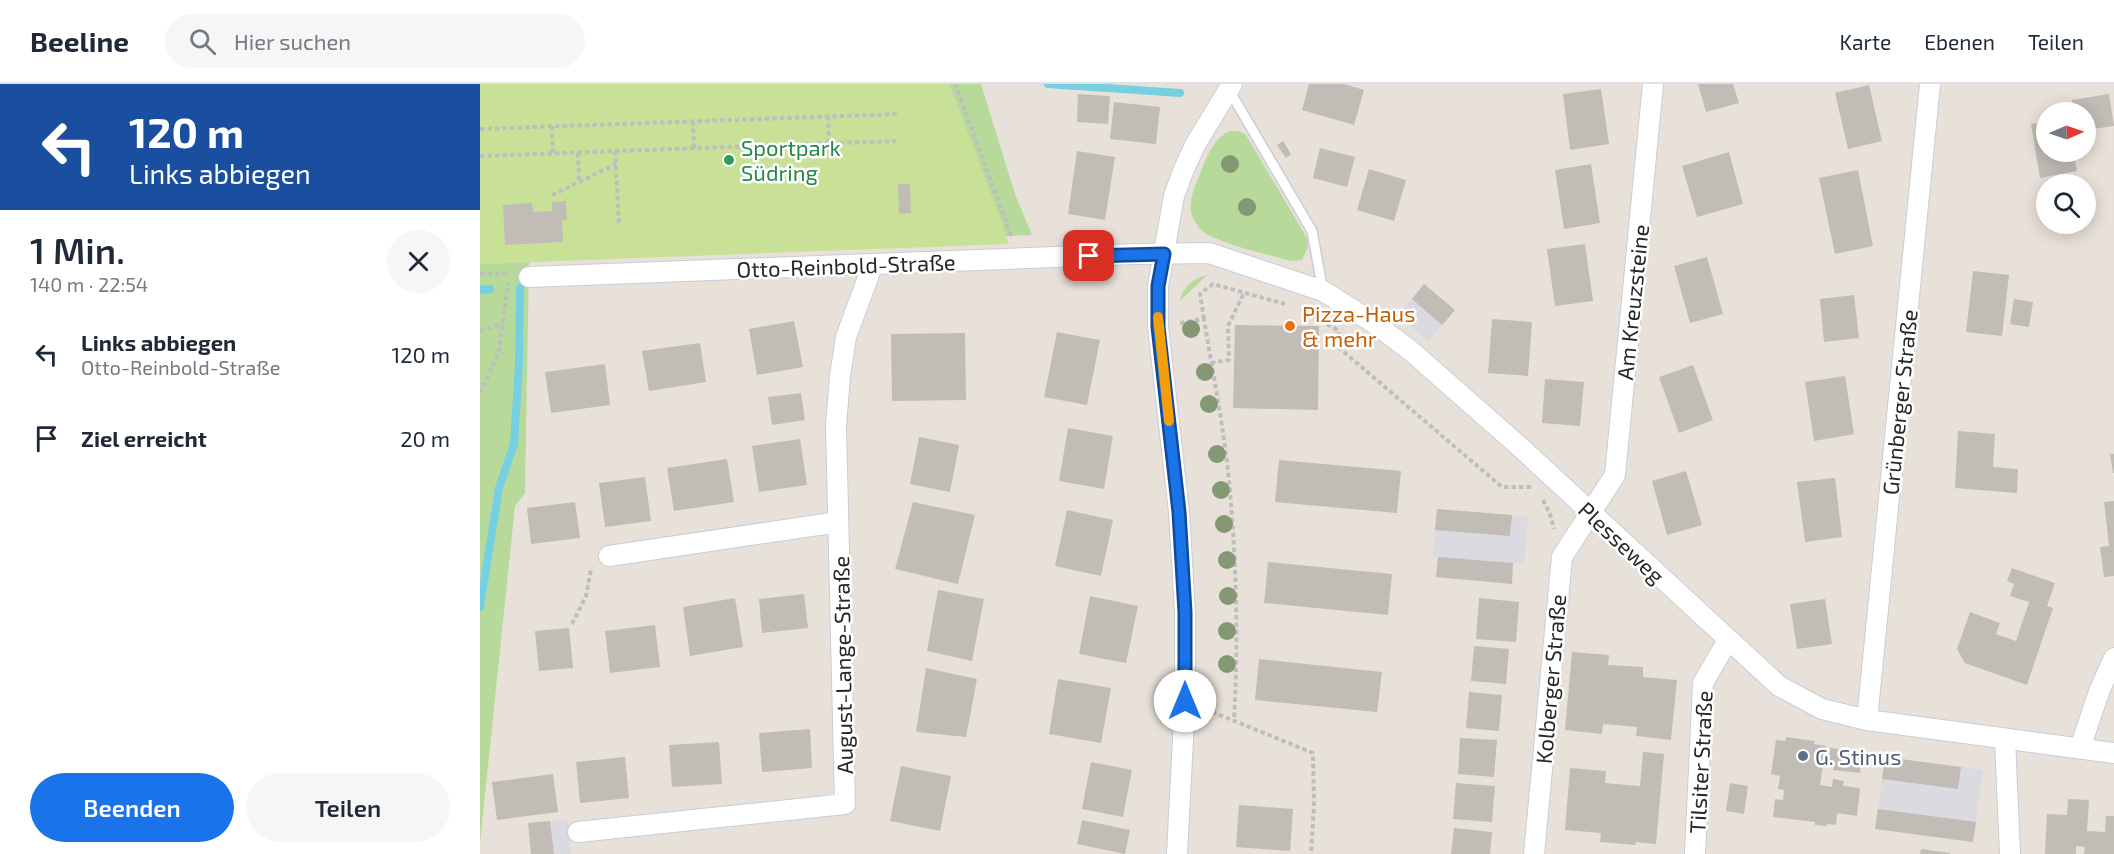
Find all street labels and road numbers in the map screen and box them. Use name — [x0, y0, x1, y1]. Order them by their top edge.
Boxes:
street label: Am Kreuzsteine — [1611, 223, 1653, 381]
street label: Otto-Reinbold-Straße — [736, 248, 956, 282]
street label: Grünberger Straße — [1876, 308, 1922, 496]
street label: Plesseweg — [1574, 496, 1670, 588]
street label: August-Lange-Straße — [827, 556, 857, 774]
street label: Kolberger Straße — [1530, 593, 1570, 765]
street label: Tilsiter Straße — [1683, 690, 1717, 834]

